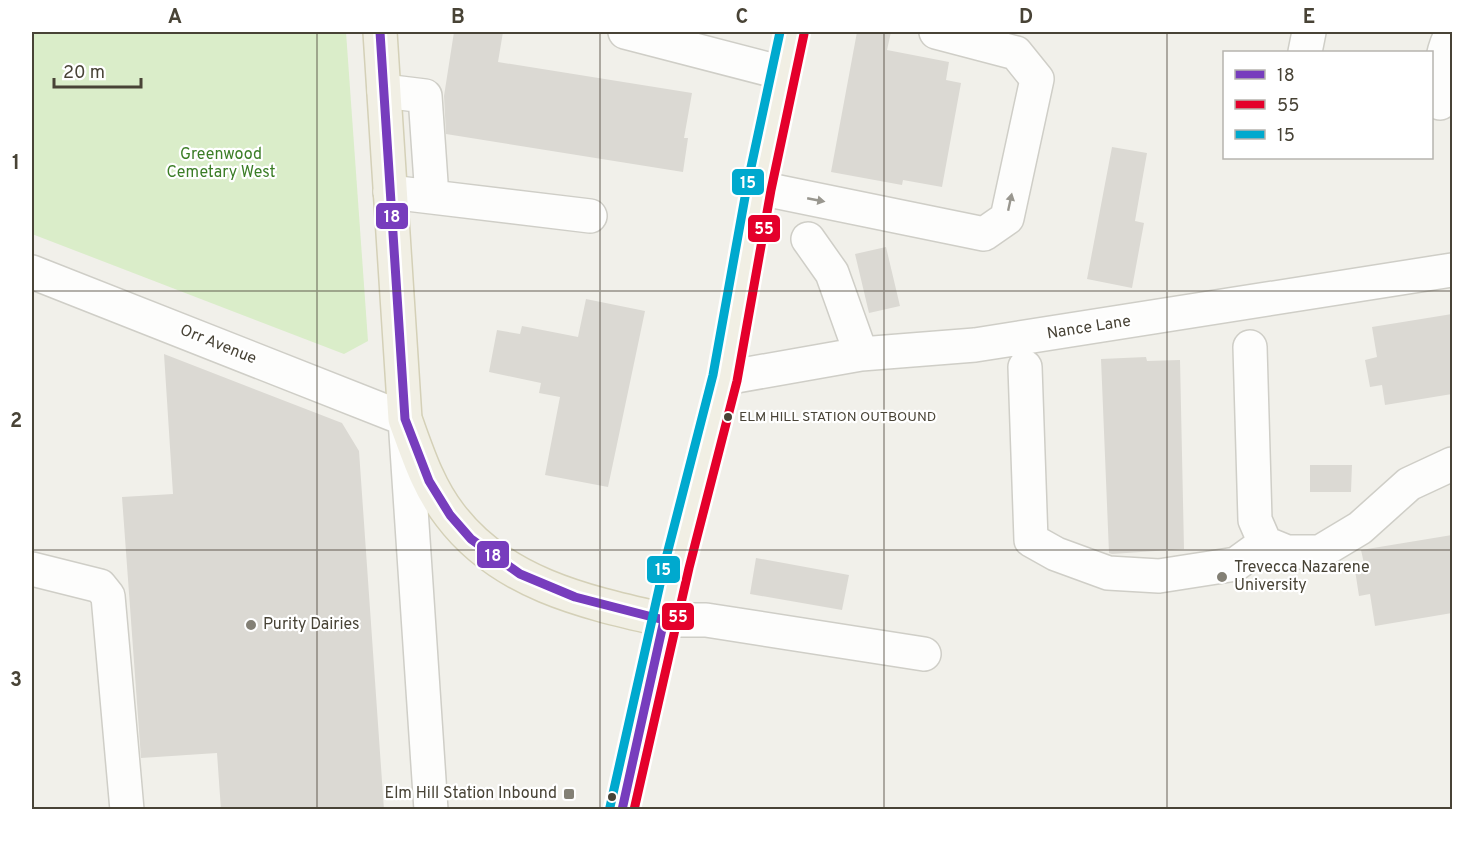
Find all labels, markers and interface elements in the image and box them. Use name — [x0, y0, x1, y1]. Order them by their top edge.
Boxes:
text: A — [168, 5, 182, 31]
text: B — [451, 5, 465, 31]
text: C — [736, 5, 748, 31]
text: D — [1019, 5, 1033, 31]
text: E — [1303, 5, 1315, 31]
scale bar — [54, 51, 141, 89]
legend — [1223, 51, 1433, 159]
text: 20 m — [63, 62, 105, 85]
text: 18 — [1277, 65, 1295, 88]
text: 55 — [1277, 95, 1299, 118]
text: 15 — [1277, 125, 1295, 148]
park label: Greenwood Cemetary West — [166, 145, 276, 183]
text: 1 — [12, 151, 20, 177]
line badge: 15 — [731, 168, 765, 196]
text: 15 — [740, 174, 756, 194]
one-way arrow — [1006, 192, 1015, 211]
one-way arrow — [807, 196, 826, 205]
line badge: 18 — [375, 202, 409, 230]
text: 18 — [384, 208, 400, 228]
line badge: 55 — [747, 214, 781, 243]
text: 55 — [754, 220, 774, 240]
street label: Nance Lane — [1046, 312, 1132, 344]
street label: Orr Avenue — [177, 321, 259, 369]
text: 2 — [10, 409, 22, 435]
place label: ELM HILL STATION OUTBOUND — [739, 409, 936, 426]
marker: ELM HILL STATION OUTBOUND — [722, 411, 734, 423]
line badge: 18 — [476, 540, 510, 569]
text: 18 — [485, 547, 501, 567]
line badge: 15 — [646, 555, 681, 584]
place label: Trevecca Nazarene University — [1234, 558, 1370, 596]
text: 15 — [655, 561, 671, 581]
marker: Trevecca Nazarene University — [1215, 570, 1229, 584]
line badge: 55 — [661, 602, 695, 631]
text: 55 — [668, 608, 688, 628]
place label: Purity Dairies — [263, 615, 359, 635]
marker: Purity Dairies — [244, 618, 258, 632]
text: 3 — [10, 668, 22, 694]
place label: Elm Hill Station Inbound — [385, 784, 557, 804]
marker: Elm Hill Station Inbound — [562, 787, 576, 801]
unlabelled marker — [606, 791, 618, 803]

